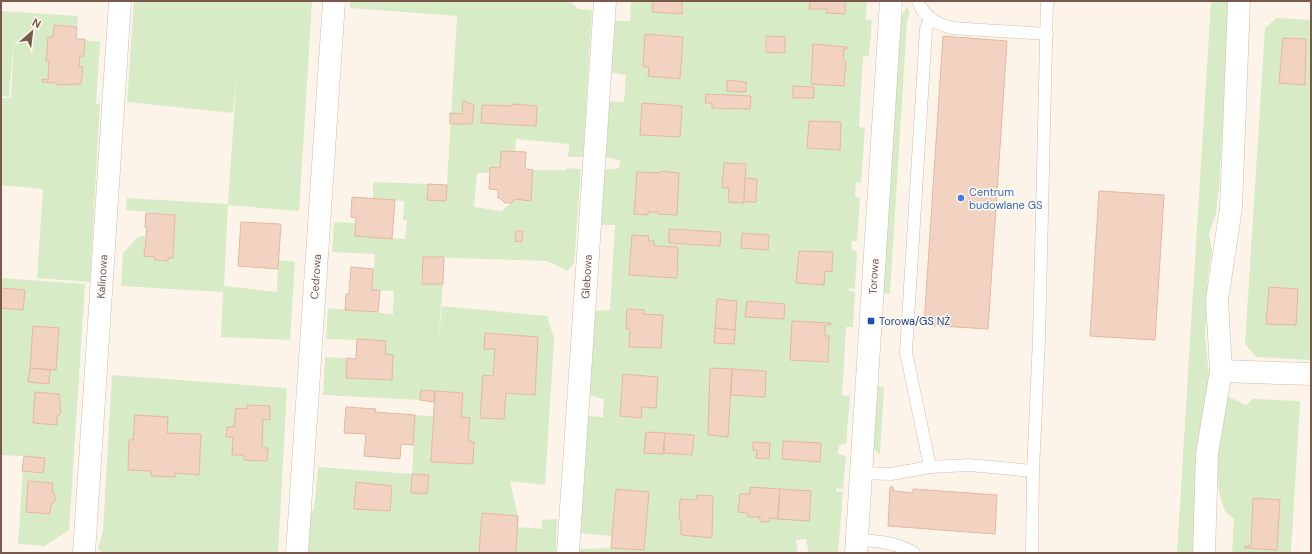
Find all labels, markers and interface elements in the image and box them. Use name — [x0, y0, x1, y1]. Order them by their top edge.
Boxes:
north arrow — [12, 12, 52, 52]
text: N — [30, 15, 44, 31]
place label: Centrum budowlane GS — [969, 185, 1042, 212]
marker: Centrum budowlane GS — [956, 193, 966, 203]
street label: Cedrowa — [307, 253, 324, 300]
street label: Kalinowa — [94, 254, 110, 299]
street label: Glebowa — [578, 254, 595, 299]
street label: Torowa — [865, 258, 882, 295]
place label: Torowa/GS NŻ — [879, 314, 950, 328]
marker: Torowa/GS NŻ — [866, 316, 876, 326]

